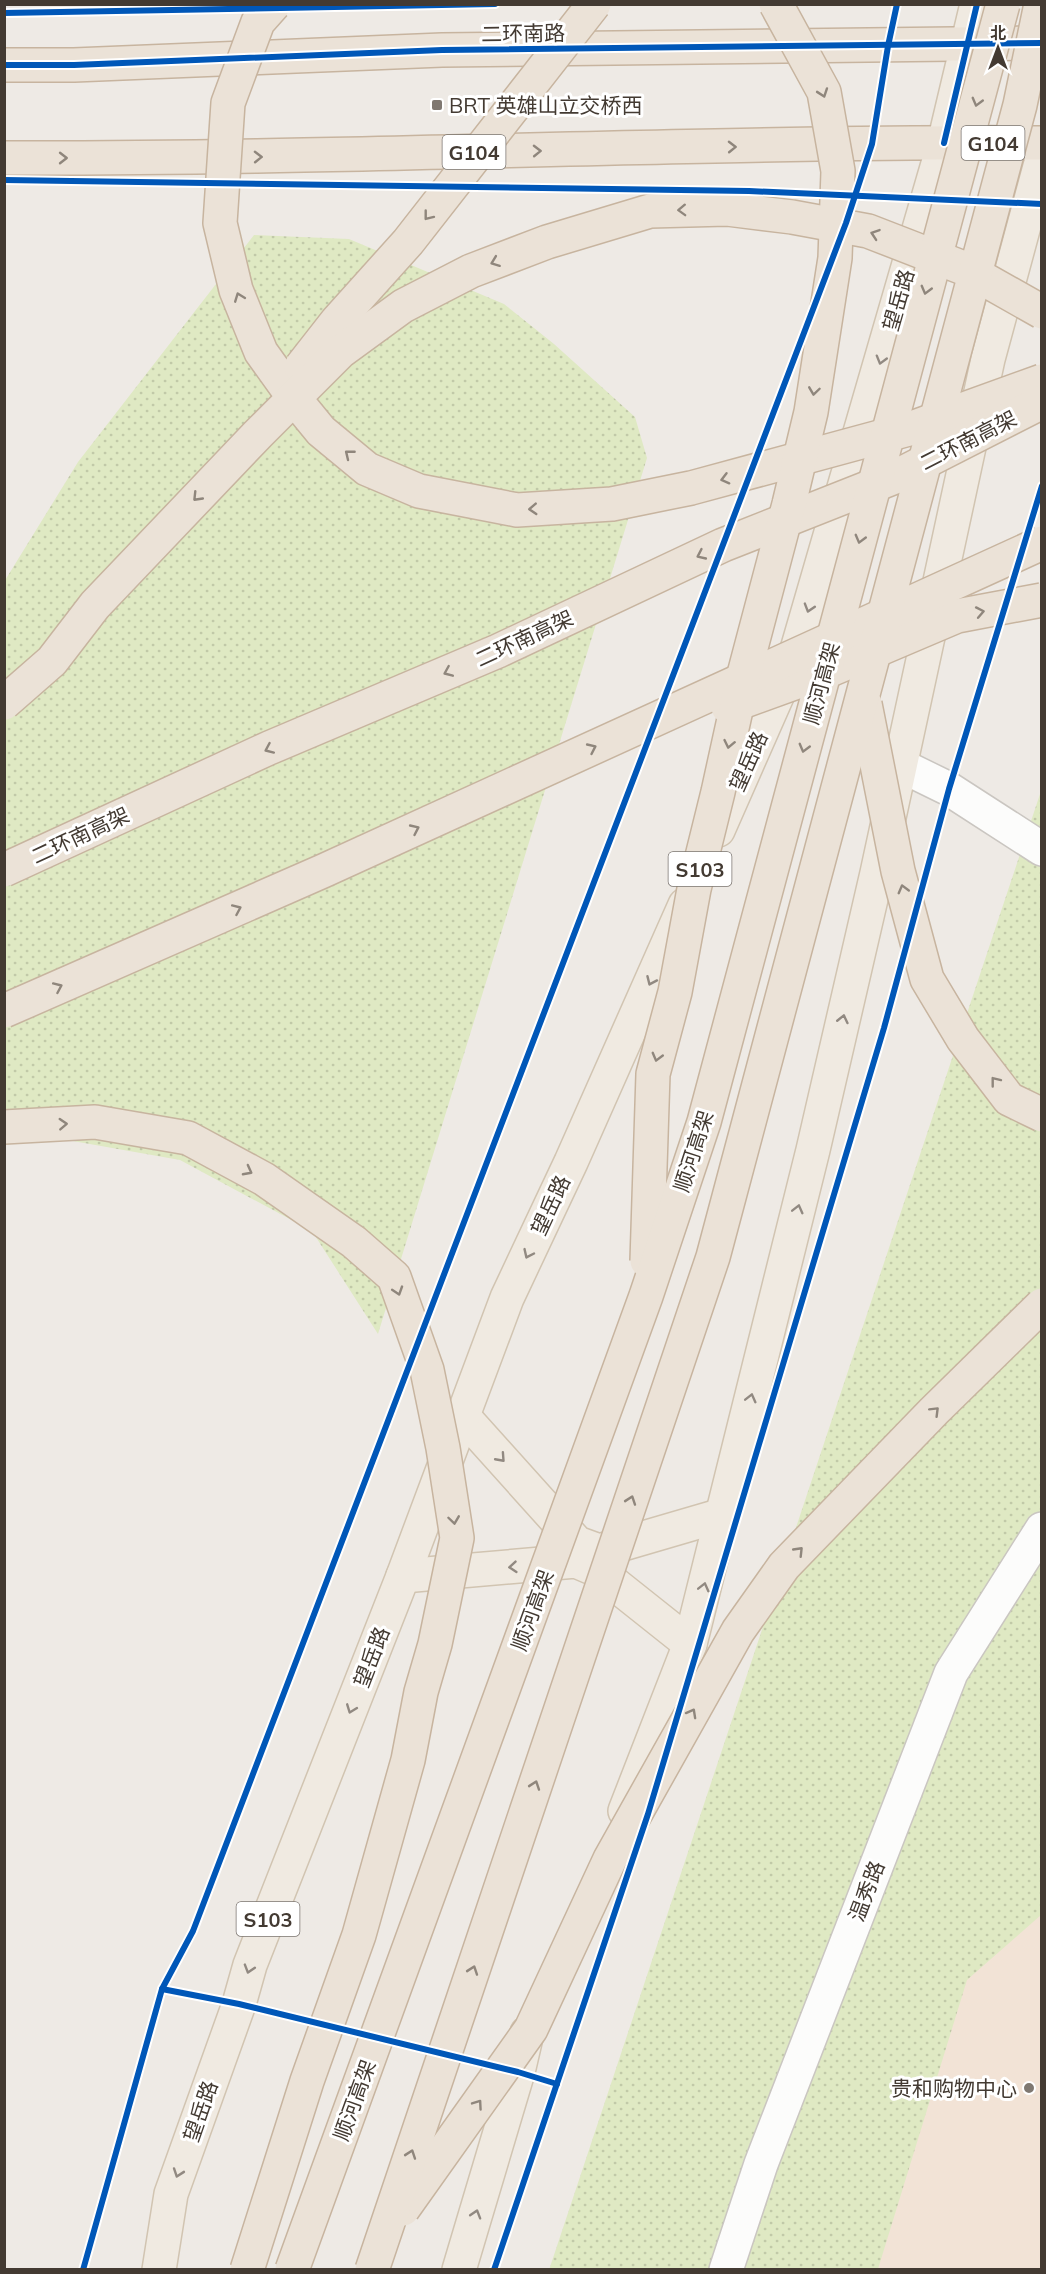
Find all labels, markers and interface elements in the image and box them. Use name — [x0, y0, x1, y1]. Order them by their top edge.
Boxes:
north arrow — [968, 18, 1028, 78]
street label: 二环南路 — [481, 19, 565, 47]
text: 北 — [990, 23, 1006, 43]
one-way arrow — [815, 87, 828, 98]
place label: BRT 英雄山立交桥西 — [449, 92, 643, 118]
one-way arrow — [972, 96, 984, 106]
marker: BRT 英雄山立交桥西 — [430, 98, 444, 112]
road number: G104 — [962, 126, 1024, 160]
road number: G104 — [442, 135, 506, 169]
one-way arrow — [727, 141, 736, 153]
one-way arrow — [532, 145, 541, 157]
one-way arrow — [253, 151, 262, 163]
one-way arrow — [58, 152, 67, 164]
one-way arrow — [678, 204, 687, 217]
one-way arrow — [425, 209, 436, 220]
one-way arrow — [870, 228, 881, 241]
one-way arrow — [491, 254, 501, 267]
street label: 望岳路 — [877, 266, 919, 334]
one-way arrow — [921, 285, 934, 295]
one-way arrow — [234, 292, 247, 303]
one-way arrow — [876, 354, 888, 365]
one-way arrow — [808, 387, 820, 396]
street label: 二环南高架 — [915, 405, 1021, 475]
one-way arrow — [345, 451, 356, 462]
one-way arrow — [720, 472, 731, 484]
one-way arrow — [194, 490, 205, 501]
one-way arrow — [528, 502, 537, 515]
one-way arrow — [854, 534, 867, 544]
one-way arrow — [697, 548, 708, 560]
one-way arrow — [804, 602, 816, 613]
street label: 二环南高架 — [471, 604, 577, 672]
one-way arrow — [974, 606, 984, 619]
street label: 顺河高架 — [798, 639, 844, 727]
one-way arrow — [443, 665, 454, 677]
street label: 望岳路 — [723, 727, 773, 795]
one-way arrow — [723, 739, 736, 749]
one-way arrow — [264, 741, 275, 753]
one-way arrow — [799, 742, 811, 753]
one-way arrow — [585, 743, 596, 755]
street label: 二环南高架 — [27, 801, 133, 869]
one-way arrow — [408, 824, 419, 836]
road number: S103 — [668, 852, 732, 886]
one-way arrow — [897, 884, 910, 894]
one-way arrow — [230, 904, 241, 916]
one-way arrow — [646, 974, 658, 985]
one-way arrow — [52, 982, 63, 994]
one-way arrow — [836, 1014, 849, 1024]
one-way arrow — [652, 1052, 665, 1062]
one-way arrow — [992, 1077, 1003, 1088]
street label: 顺河高架 — [668, 1107, 718, 1195]
one-way arrow — [58, 1118, 67, 1131]
one-way arrow — [242, 1164, 252, 1175]
street label: 望岳路 — [525, 1171, 575, 1239]
one-way arrow — [791, 1204, 804, 1214]
one-way arrow — [523, 1248, 535, 1259]
one-way arrow — [391, 1285, 404, 1296]
one-way arrow — [744, 1393, 757, 1403]
one-way arrow — [927, 1407, 938, 1418]
one-way arrow — [494, 1451, 505, 1462]
one-way arrow — [624, 1495, 636, 1506]
one-way arrow — [447, 1516, 459, 1525]
one-way arrow — [792, 1547, 803, 1557]
one-way arrow — [508, 1560, 517, 1573]
street label: 顺河高架 — [505, 1566, 559, 1654]
one-way arrow — [697, 1583, 710, 1593]
street label: 望岳路 — [348, 1623, 394, 1691]
one-way arrow — [345, 1703, 358, 1714]
one-way arrow — [685, 1709, 696, 1719]
one-way arrow — [528, 1780, 541, 1791]
street label: 温秀路 — [843, 1857, 889, 1925]
road number: S103 — [236, 1902, 300, 1936]
one-way arrow — [244, 1963, 256, 1974]
one-way arrow — [466, 1965, 478, 1975]
street label: 顺河高架 — [327, 2056, 381, 2144]
place label: 贵和购物中心 — [891, 2075, 1017, 2101]
street label: 望岳路 — [177, 2077, 223, 2145]
marker: 贵和购物中心 — [1022, 2081, 1036, 2095]
one-way arrow — [471, 2099, 482, 2110]
one-way arrow — [403, 2149, 416, 2160]
one-way arrow — [173, 2167, 186, 2178]
one-way arrow — [469, 2209, 481, 2220]

